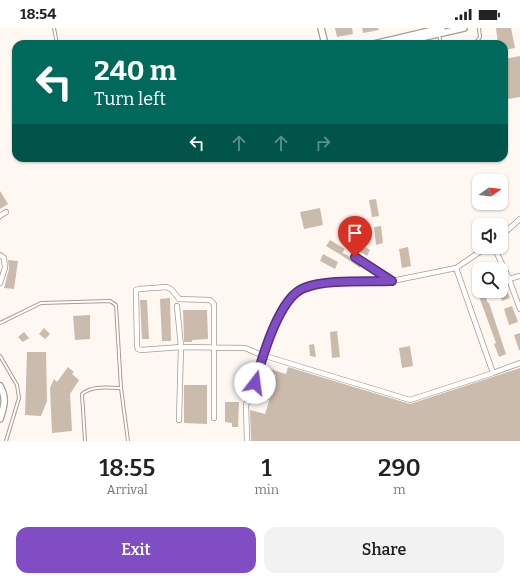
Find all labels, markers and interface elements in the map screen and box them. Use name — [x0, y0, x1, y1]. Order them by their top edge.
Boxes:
text: 18:54 — [20, 5, 56, 23]
text: 240 m — [94, 54, 176, 87]
icon: left — [28, 56, 80, 108]
text: Turn left — [94, 88, 166, 110]
icon: left — [186, 132, 208, 154]
icon: ahead — [228, 132, 250, 154]
icon: ahead — [270, 132, 292, 154]
icon: right — [312, 132, 334, 154]
north arrow — [472, 174, 508, 210]
map controls — [472, 174, 508, 298]
pin — [338, 216, 372, 257]
button: sound — [472, 218, 508, 254]
icon: arrive — [344, 222, 366, 244]
button: search — [472, 262, 508, 298]
position arrow — [234, 362, 276, 404]
text: 18:55 — [99, 454, 155, 482]
text: 1 — [262, 454, 272, 482]
text: 290 — [378, 454, 421, 482]
text: Arrival — [107, 482, 148, 497]
text: min — [254, 482, 279, 497]
text: m — [393, 482, 406, 497]
button: Exit — [16, 527, 256, 573]
button: Share — [264, 527, 504, 573]

